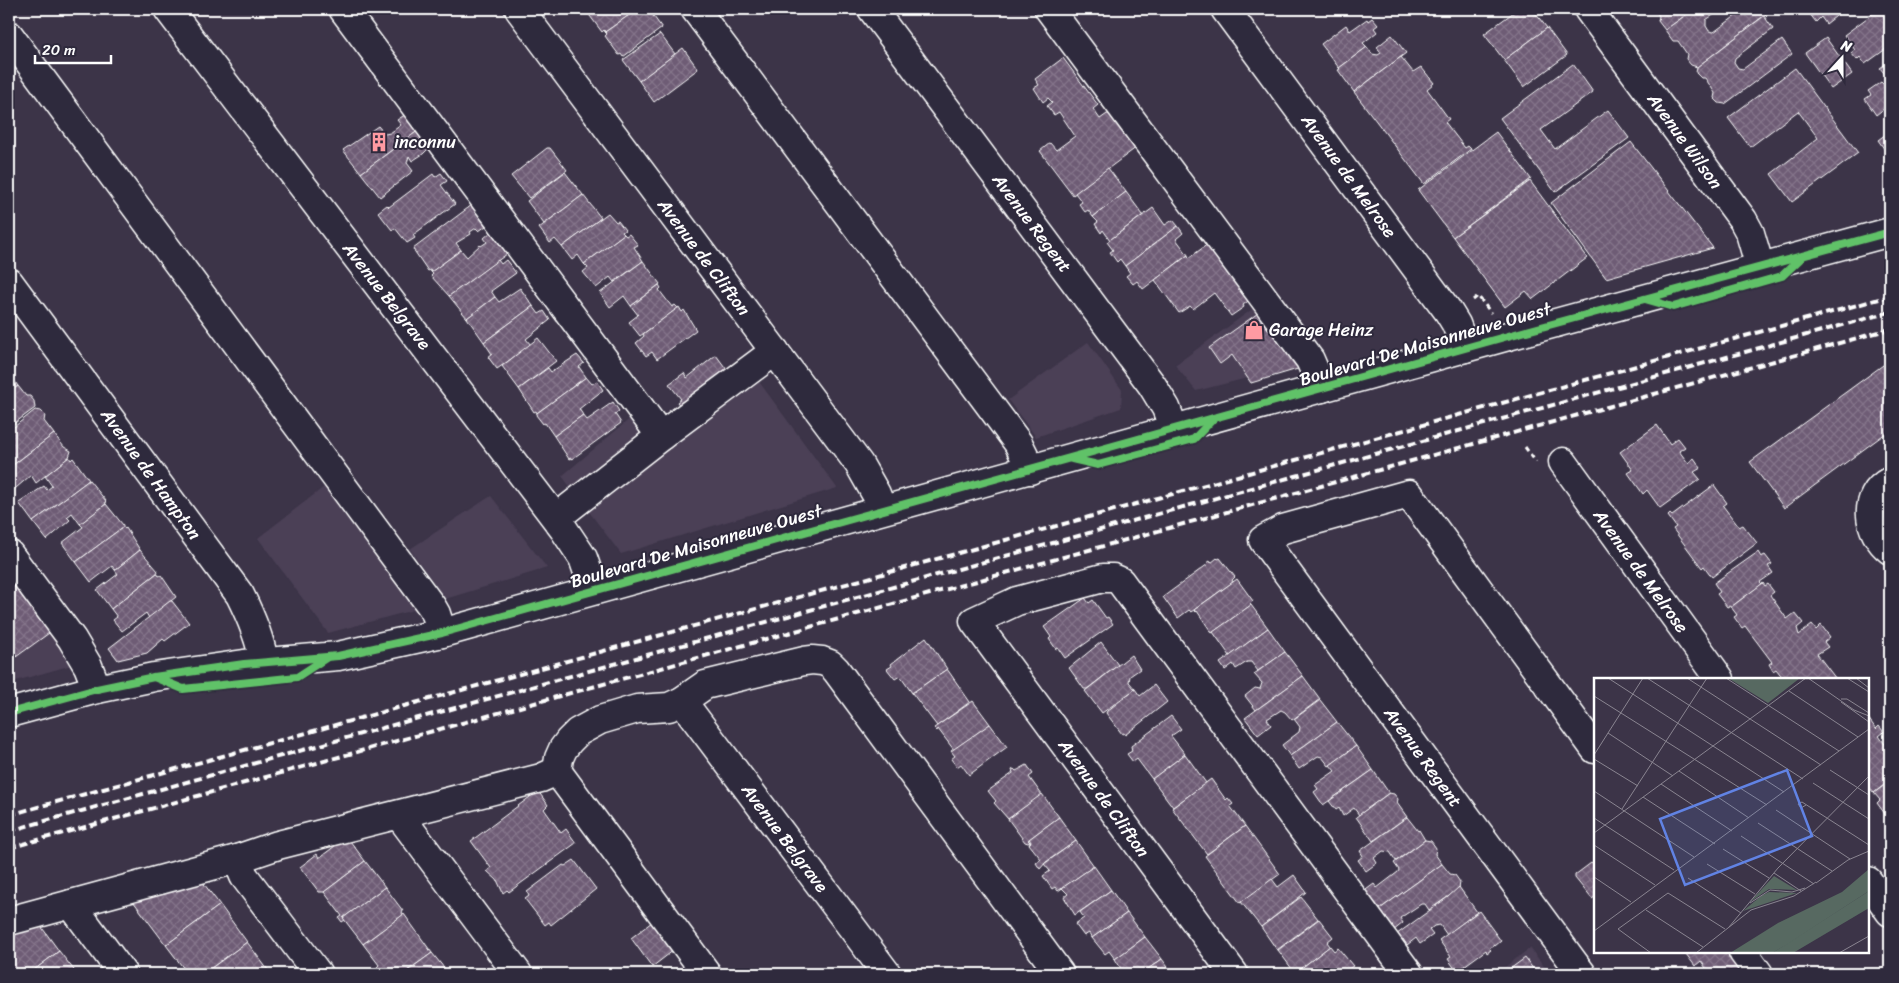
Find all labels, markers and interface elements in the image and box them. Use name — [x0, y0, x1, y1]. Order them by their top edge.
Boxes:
scale bar — [35, 32, 111, 64]
north arrow — [1816, 32, 1866, 82]
text: N — [1837, 33, 1856, 60]
text: 20 m — [42, 37, 76, 63]
street label: Avenue Wilson — [1638, 85, 1731, 196]
street label: Avenue de Melrose — [1292, 106, 1405, 245]
place label: inconnu — [394, 126, 456, 158]
building icon: inconnu — [368, 131, 390, 153]
street label: Avenue Regent — [983, 165, 1080, 280]
street label: Avenue de Clifton — [648, 190, 759, 323]
street label: Avenue Belgrave — [334, 234, 440, 357]
street label: Boulevard De Maisonneuve Ouest — [1295, 292, 1555, 395]
place label: Garage Heinz — [1269, 314, 1374, 346]
shop icon: Garage Heinz — [1243, 319, 1265, 341]
street label: Avenue de Hampton — [91, 400, 210, 547]
street label: Boulevard De Maisonneuve Ouest — [566, 494, 826, 597]
street label: Avenue de Melrose — [1584, 501, 1697, 640]
inset map — [1594, 678, 1869, 953]
street label: Avenue Regent — [1375, 699, 1471, 814]
street label: Avenue de Clifton — [1049, 731, 1158, 865]
street label: Avenue Belgrave — [732, 775, 837, 900]

